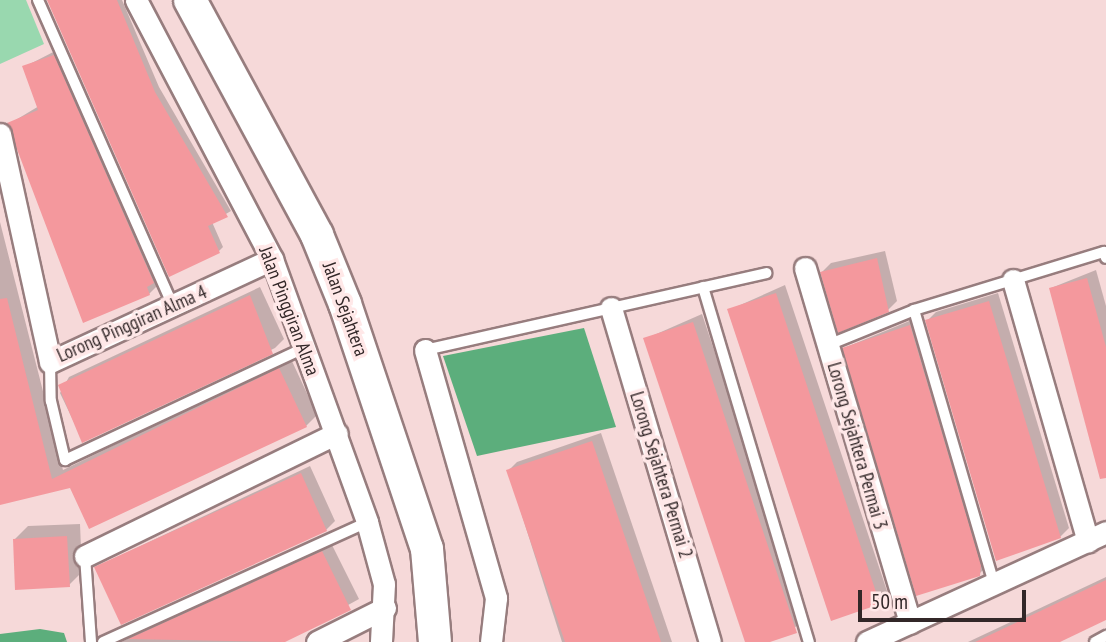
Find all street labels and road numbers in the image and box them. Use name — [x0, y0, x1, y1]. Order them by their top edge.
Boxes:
street label: Jalan Pinggiran Alma — [254, 243, 324, 379]
street label: Jalan Sejahtera — [317, 259, 373, 359]
street label: Lorong Pinggiran Alma 4 — [53, 281, 211, 367]
street label: Lorong Sejahtera Permai 3 — [822, 360, 892, 532]
street label: Lorong Sejahtera Permai 2 — [625, 389, 697, 561]

